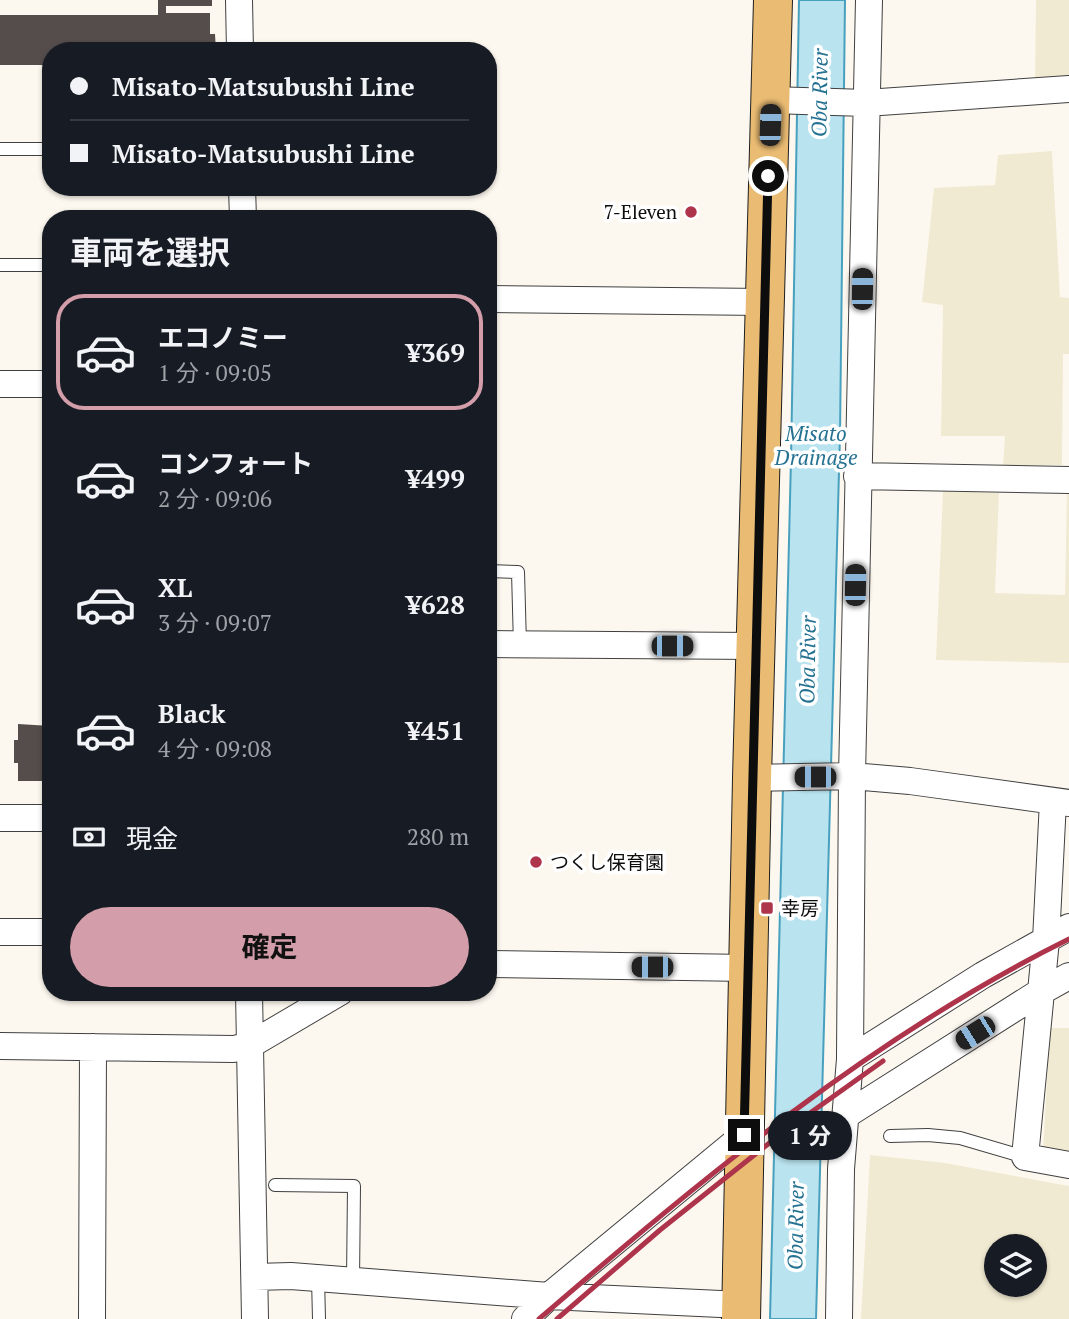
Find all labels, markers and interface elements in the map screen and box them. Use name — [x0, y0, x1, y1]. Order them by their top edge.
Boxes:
water label: Oba River — [804, 48, 834, 137]
text: Misato-Matsubushi Line — [112, 69, 415, 103]
car — [759, 104, 782, 146]
text: Misato-Matsubushi Line — [112, 136, 415, 170]
route start — [752, 160, 784, 192]
place label: 7-Eleven — [604, 199, 677, 224]
marker: 7-Eleven — [683, 204, 699, 220]
text: 車両を選択 — [70, 231, 230, 273]
car — [852, 268, 873, 310]
text: エコノミー — [158, 320, 288, 354]
icon: car — [74, 321, 137, 384]
text: ¥369 — [406, 335, 465, 369]
text: 1 分 · 09:05 — [158, 357, 272, 388]
water label: Misato Drainage — [774, 419, 858, 471]
text: コンフォート — [158, 446, 313, 480]
icon: car — [74, 447, 137, 510]
text: ¥499 — [406, 461, 465, 495]
text: 2 分 · 09:06 — [158, 483, 272, 514]
car — [845, 564, 866, 606]
text: XL — [158, 570, 192, 604]
icon: car — [74, 573, 137, 636]
text: ¥628 — [406, 587, 465, 621]
text: 3 分 · 09:07 — [158, 607, 272, 638]
water label: Oba River — [792, 615, 822, 704]
car — [652, 636, 694, 657]
text: Black — [158, 696, 226, 730]
icon: car — [74, 699, 137, 762]
text: ¥451 — [406, 713, 465, 747]
text: 4 分 · 09:08 — [158, 733, 272, 764]
car — [795, 767, 837, 788]
icon: cash — [70, 818, 108, 856]
text: 現金 — [126, 821, 178, 855]
text: 280 m — [407, 821, 469, 852]
place label: つくし保育園 — [550, 849, 664, 874]
marker: つくし保育園 — [528, 854, 544, 870]
place label: 幸房 — [781, 895, 819, 920]
marker: 幸房 — [759, 900, 775, 916]
button: 確定 — [70, 907, 469, 987]
car — [632, 957, 674, 978]
car — [952, 1013, 999, 1053]
callout: 1 分 — [768, 1110, 852, 1160]
route end — [728, 1119, 760, 1151]
text: 1 分 — [789, 1120, 831, 1151]
water label: Oba River — [780, 1181, 810, 1270]
map controls — [984, 1234, 1047, 1297]
button: layers — [984, 1234, 1047, 1297]

